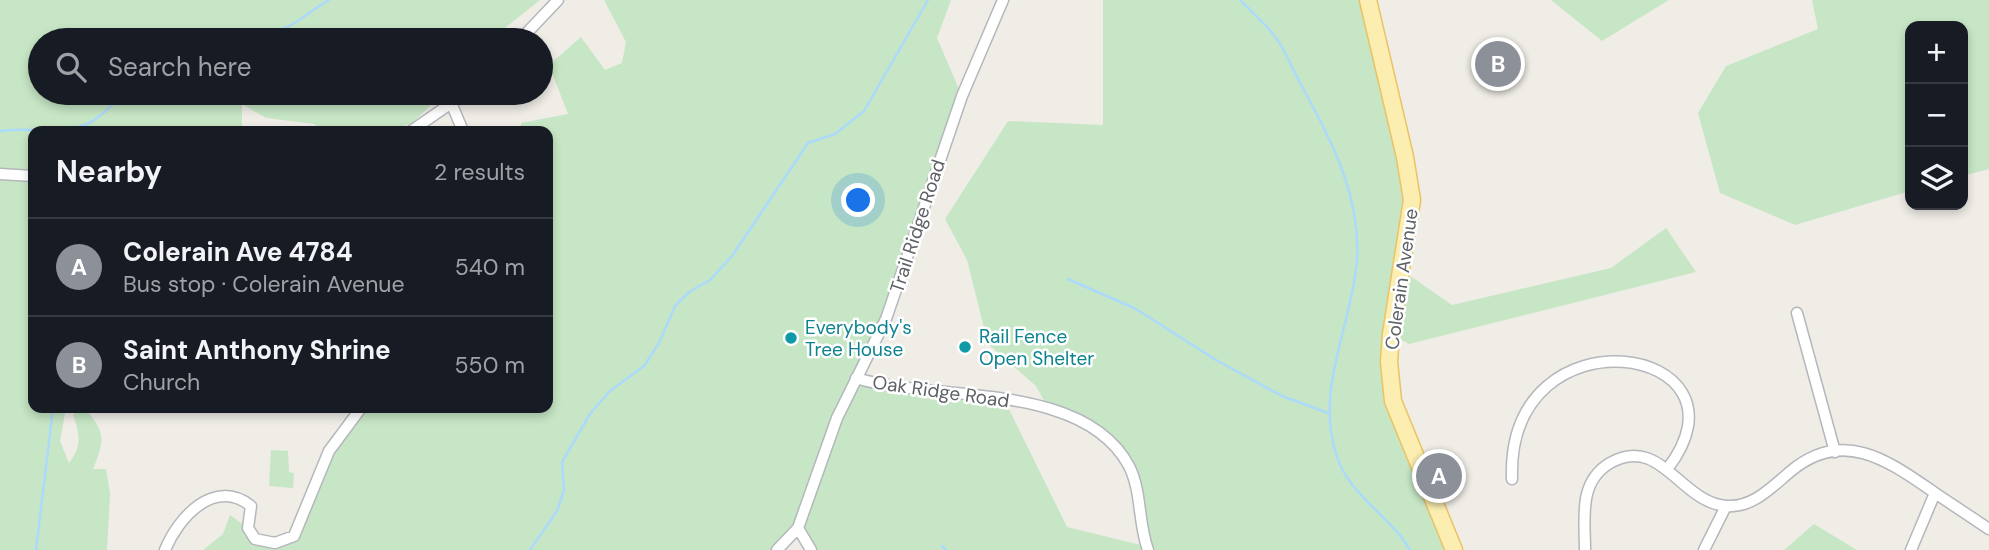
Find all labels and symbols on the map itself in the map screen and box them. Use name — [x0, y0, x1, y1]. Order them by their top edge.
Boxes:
pin: B — [1475, 38, 1521, 90]
street label: Trail Ridge Road — [884, 156, 951, 296]
your location — [841, 183, 875, 217]
street label: Colerain Avenue — [1379, 207, 1424, 351]
place label: Everybody's Tree House — [805, 315, 912, 362]
place label: Rail Fence Open Shelter — [979, 324, 1094, 371]
marker: Everybody's Tree House — [783, 330, 799, 346]
marker: Rail Fence Open Shelter — [957, 339, 973, 355]
street label: Oak Ridge Road — [871, 370, 1011, 413]
pin: A — [1416, 450, 1462, 502]

